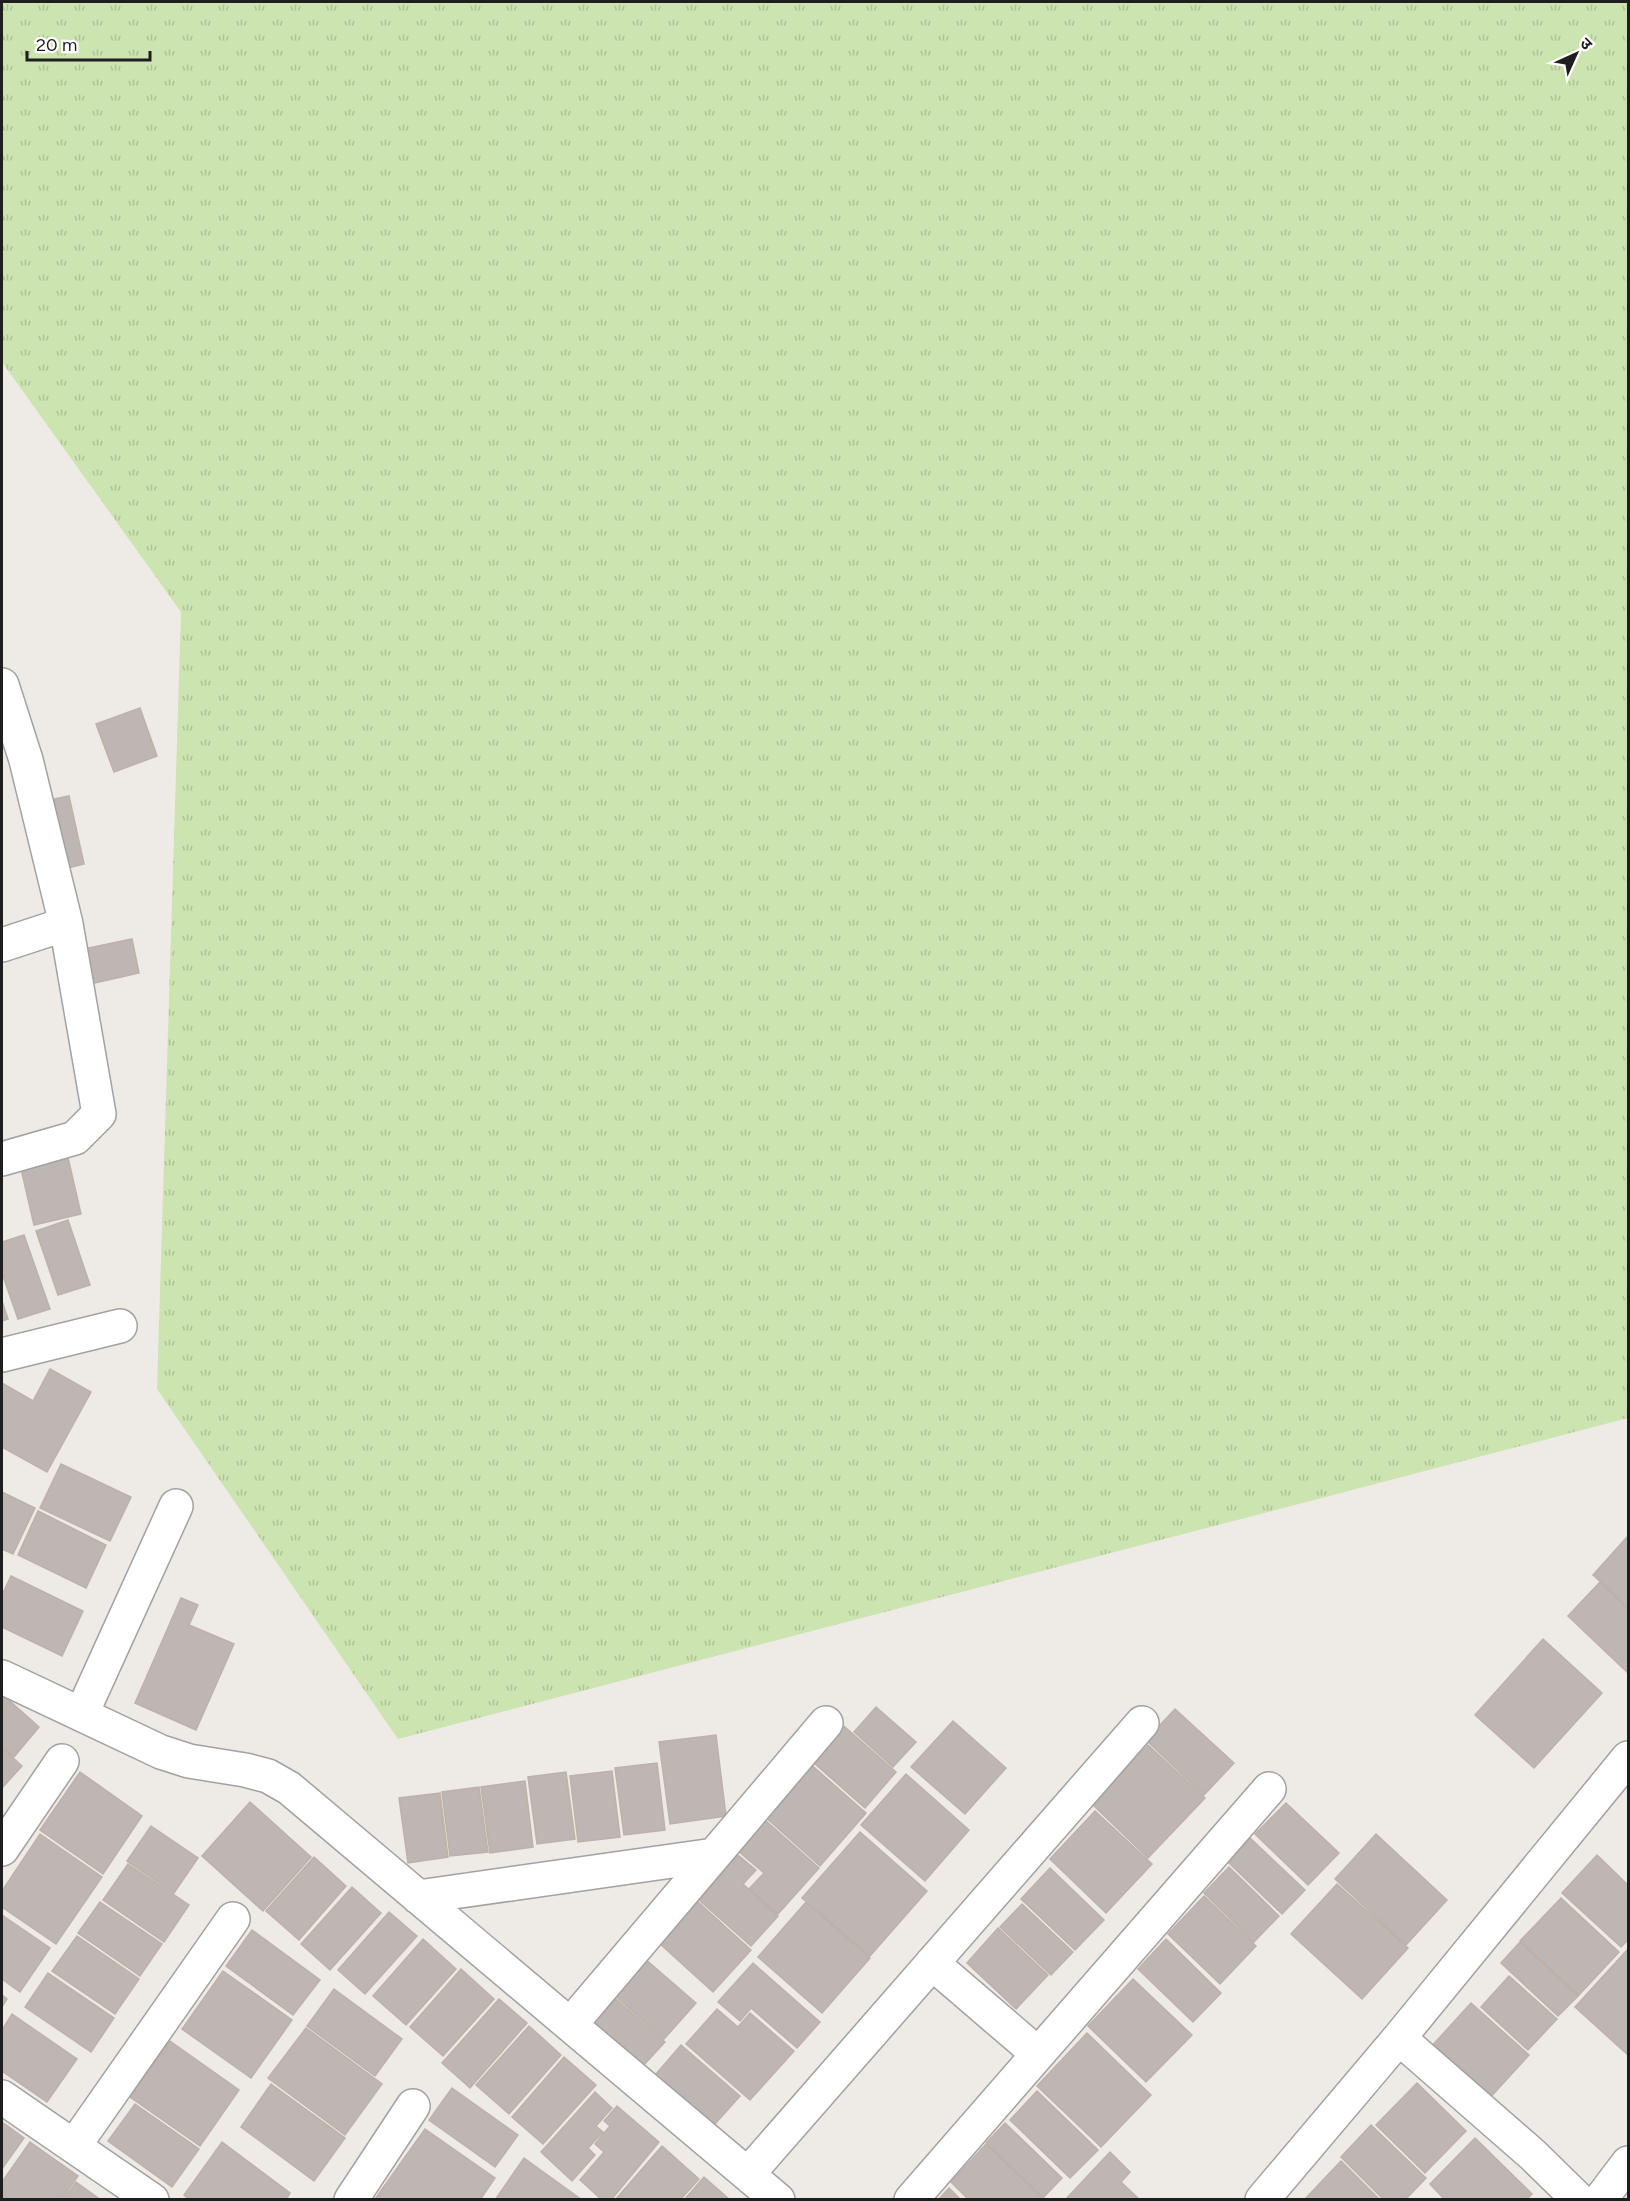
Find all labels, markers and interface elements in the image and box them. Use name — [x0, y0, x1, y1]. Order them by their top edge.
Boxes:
scale bar — [27, 24, 150, 62]
north arrow — [1546, 24, 1606, 84]
text: 20 m — [36, 34, 77, 56]
text: उ — [1576, 34, 1597, 54]

